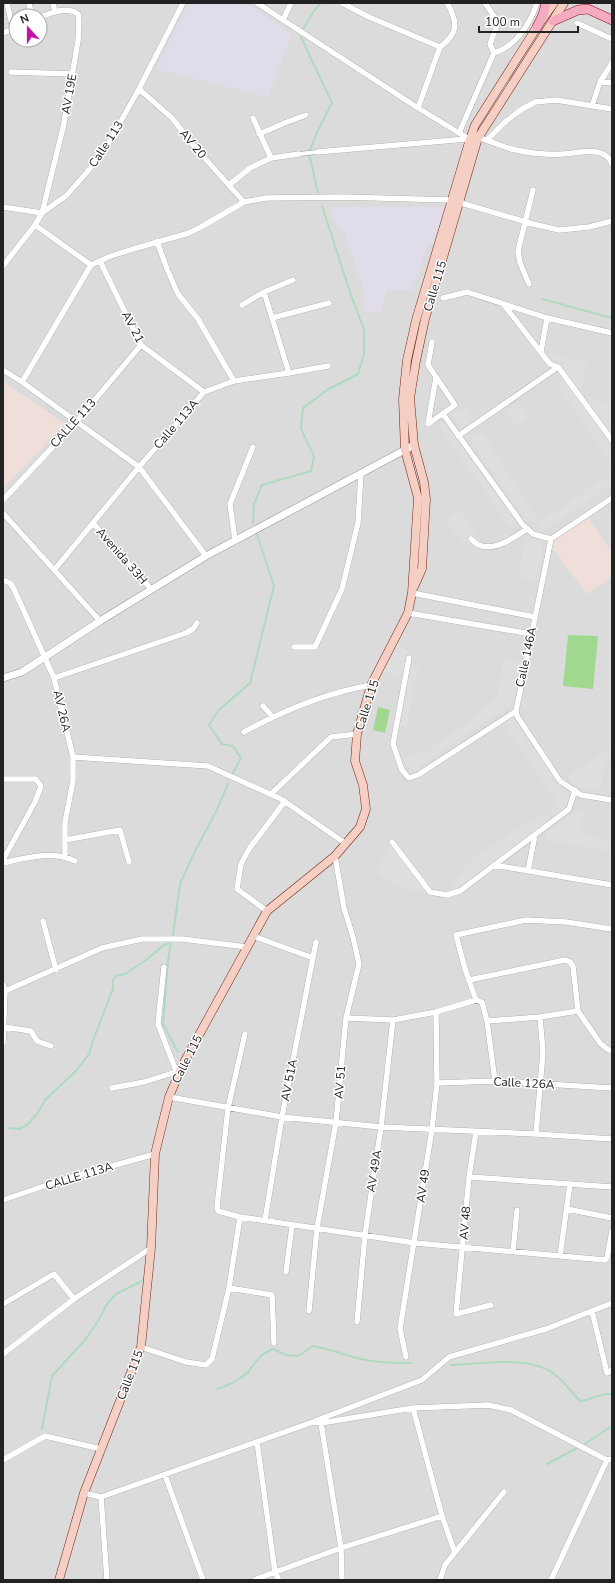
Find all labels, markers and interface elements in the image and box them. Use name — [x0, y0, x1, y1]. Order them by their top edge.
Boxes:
north arrow — [8, 8, 48, 48]
scale bar — [479, 8, 578, 34]
text: N — [18, 11, 31, 28]
text: 100 m — [485, 14, 520, 30]
street label: AV 19E — [58, 72, 80, 116]
street label: Calle 113 — [85, 118, 127, 170]
street label: AV 20 — [176, 126, 210, 162]
street label: Calle 115 — [420, 259, 450, 313]
street label: AV 21 — [118, 308, 148, 346]
street label: CALLE 113 — [47, 395, 99, 451]
street label: Calle 113A — [150, 396, 202, 452]
street label: Avenida 33H — [93, 524, 151, 588]
street label: Calle 146A — [512, 625, 540, 689]
street label: Calle 115 — [351, 678, 383, 732]
street label: AV 26A — [49, 688, 75, 734]
street label: Calle 115 — [168, 1032, 206, 1086]
street label: AV 51A — [277, 1057, 301, 1102]
street label: AV 51 — [331, 1064, 349, 1100]
street label: Calle 126A — [493, 1073, 555, 1093]
street label: AV 49A — [363, 1148, 385, 1193]
street label: CALLE 113A — [43, 1158, 115, 1194]
street label: AV 49 — [413, 1168, 433, 1204]
street label: AV 48 — [456, 1205, 474, 1241]
street label: Calle 115 — [113, 1348, 147, 1402]

